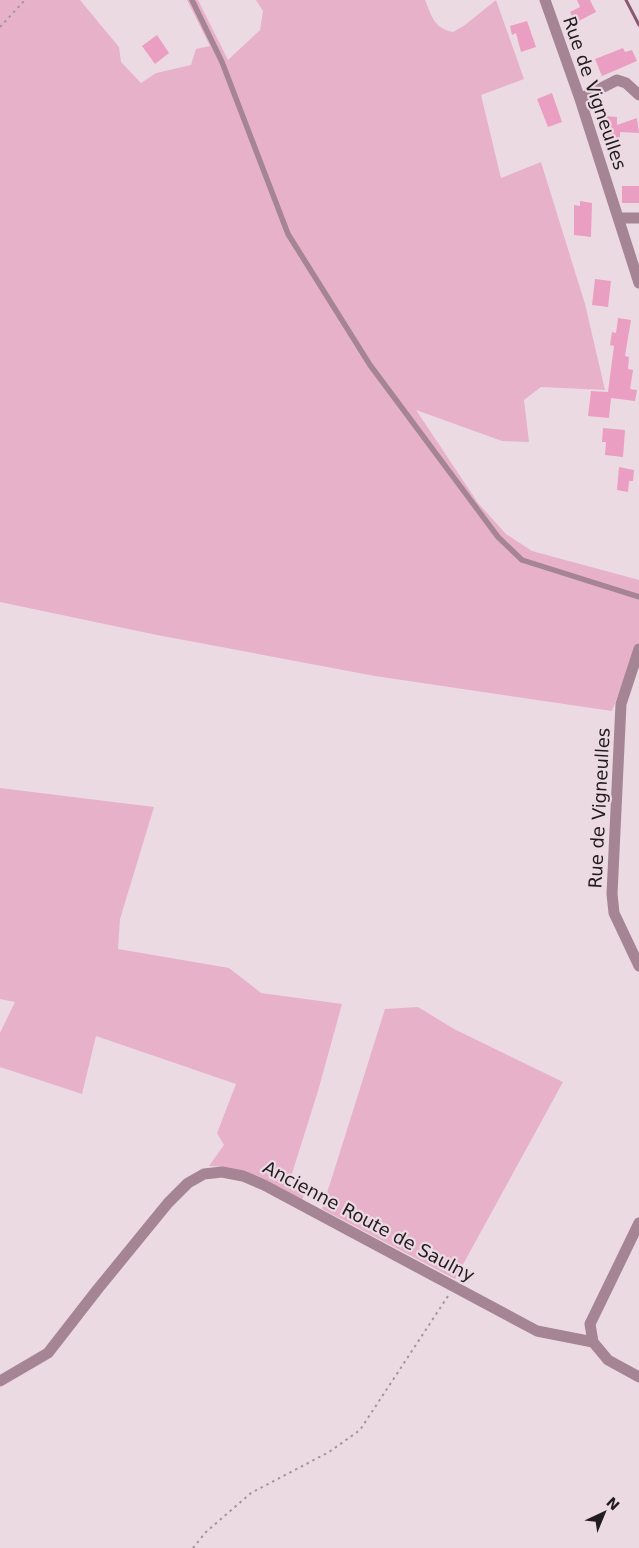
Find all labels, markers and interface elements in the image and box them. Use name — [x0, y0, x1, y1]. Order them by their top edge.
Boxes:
street label: Rue de Vigneulles — [559, 14, 631, 172]
street label: Rue de Vigneulles — [584, 727, 614, 889]
street label: Ancienne Route de Saulny — [260, 1156, 479, 1286]
north arrow — [579, 1488, 629, 1538]
text: N — [603, 1494, 623, 1513]

